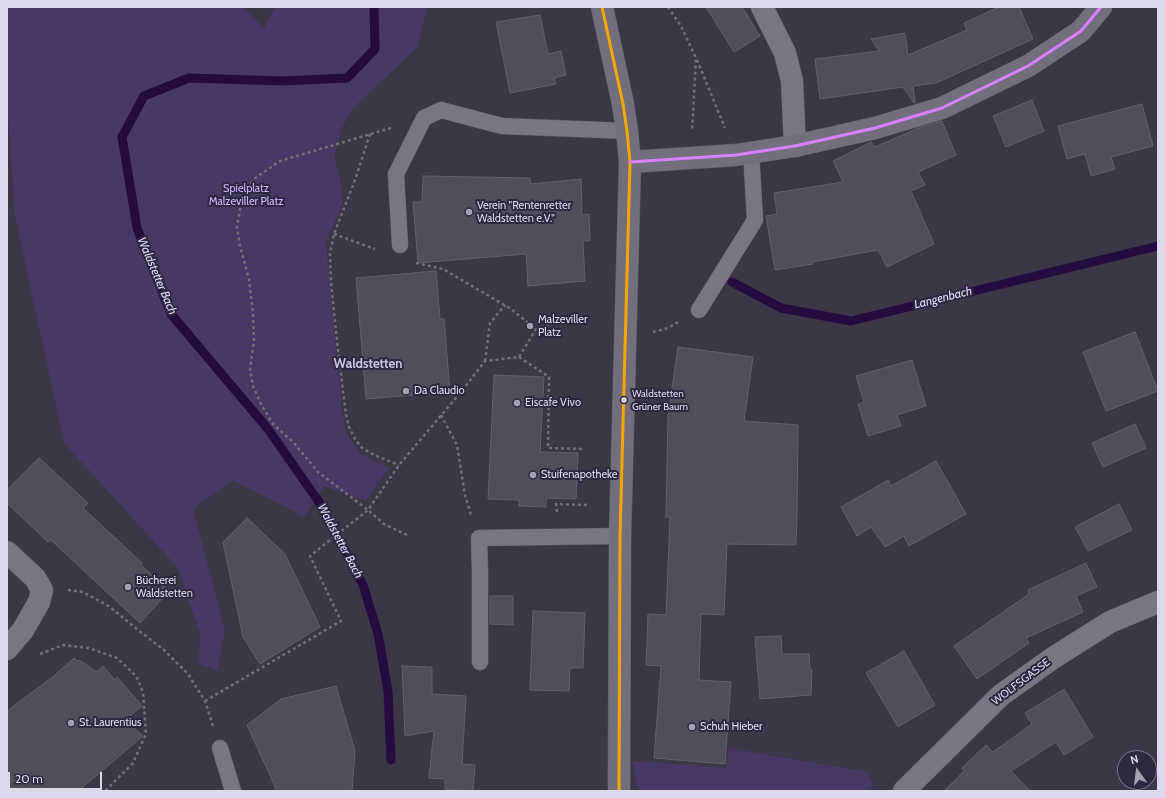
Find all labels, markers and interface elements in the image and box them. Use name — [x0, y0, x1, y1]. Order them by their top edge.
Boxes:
park label: Spielplatz Malzeviller Platz — [209, 182, 283, 208]
place label: Verein "Rentenretter Waldstetten e.V." — [477, 199, 571, 225]
marker: Verein "Rentenretter Waldstetten e.V." — [464, 207, 474, 217]
water label: Waldstetter Bach — [134, 235, 180, 317]
water label: Langenbach — [913, 284, 973, 312]
place label: Malzeviller Platz — [538, 313, 587, 339]
marker: Malzeviller Platz — [525, 321, 535, 331]
district label: Waldstetten — [334, 356, 402, 372]
place label: Da Claudio — [414, 384, 465, 398]
marker: Da Claudio — [401, 386, 411, 396]
place label: Waldstetten Grüner Baum — [632, 388, 688, 412]
marker: Waldstetten Grüner Baum — [619, 395, 629, 405]
place label: Eiscafe Vivo — [525, 396, 581, 410]
marker: Eiscafe Vivo — [512, 398, 522, 408]
place label: Stuifenapotheke — [541, 468, 617, 482]
marker: Stuifenapotheke — [528, 470, 538, 480]
water label: Waldstetter Bach — [314, 501, 366, 581]
place label: Bücherei Waldstetten — [136, 574, 193, 600]
marker: Bücherei Waldstetten — [123, 582, 133, 592]
street label: WOLFSGASSE — [989, 656, 1053, 708]
place label: St. Laurentius — [79, 716, 142, 730]
marker: St. Laurentius — [66, 718, 76, 728]
place label: Schuh Hieber — [700, 720, 762, 734]
marker: Schuh Hieber — [687, 722, 697, 732]
north arrow — [1117, 750, 1157, 790]
text: N — [1129, 752, 1140, 767]
scale bar — [10, 764, 104, 790]
text: 20 m — [15, 771, 43, 786]

